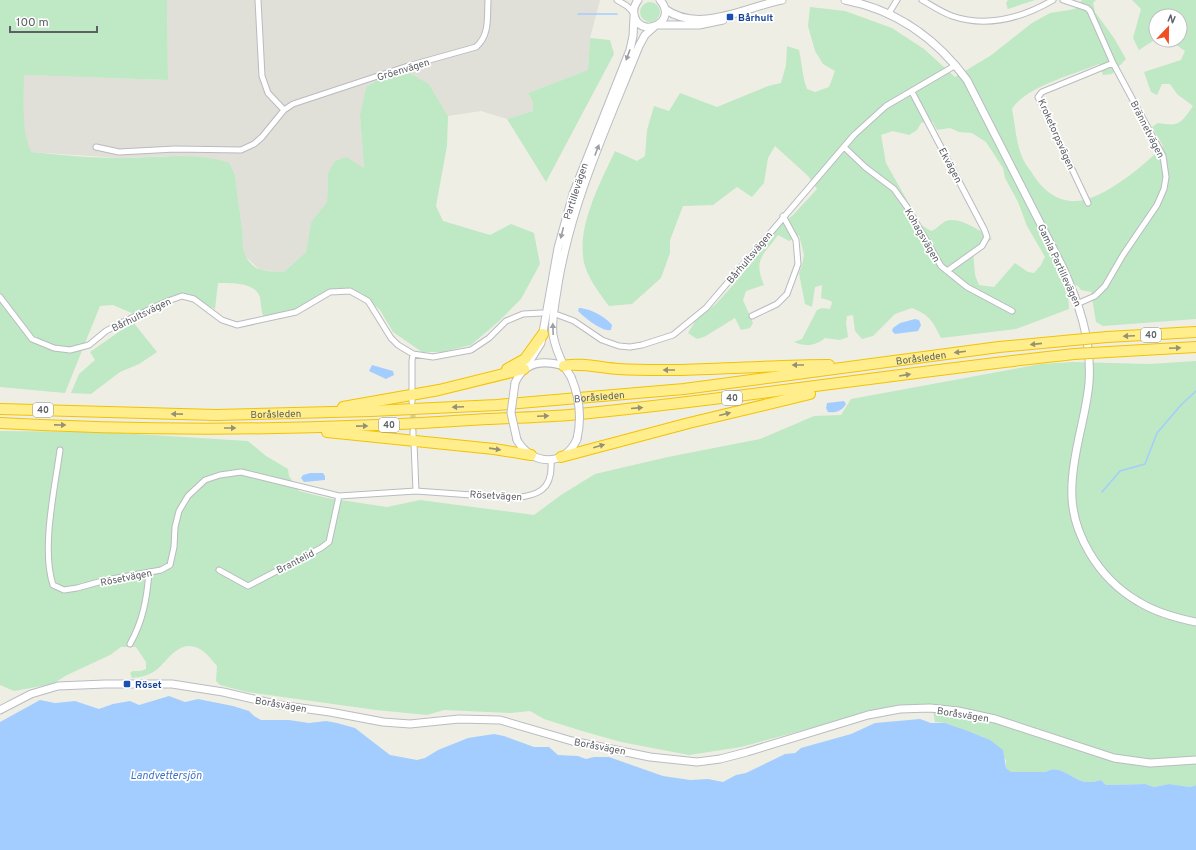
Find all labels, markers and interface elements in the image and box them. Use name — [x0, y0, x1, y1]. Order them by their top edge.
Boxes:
scale bar — [10, 8, 97, 34]
north arrow — [1148, 8, 1188, 48]
marker: Bårhult — [725, 12, 735, 22]
place label: Bårhult — [738, 12, 773, 25]
text: N — [1165, 12, 1178, 28]
text: 100 m — [16, 15, 49, 31]
one-way arrow — [624, 49, 630, 61]
street label: Gröenvägen — [375, 56, 431, 85]
street label: Kroketorpsvägen — [1034, 97, 1077, 172]
street label: Brännetvägen — [1127, 99, 1167, 161]
one-way arrow — [595, 143, 601, 155]
street label: Ekvägen — [935, 146, 964, 186]
street label: Partillevägen — [561, 161, 592, 222]
street label: Kohagsvägen — [901, 206, 942, 265]
street label: Gamla Partillevägen — [1034, 222, 1084, 309]
one-way arrow — [558, 227, 564, 240]
street label: Bårhultsvägen — [724, 229, 776, 287]
street label: Bårhultsvägen — [110, 295, 174, 335]
one-way arrow — [550, 322, 556, 335]
road number: 40 — [1141, 328, 1161, 342]
one-way arrow — [1123, 332, 1135, 339]
one-way arrow — [1030, 340, 1042, 347]
one-way arrow — [1169, 345, 1182, 351]
street label: Boråsleden — [895, 349, 947, 369]
one-way arrow — [954, 349, 966, 355]
one-way arrow — [791, 362, 804, 368]
one-way arrow — [663, 367, 675, 374]
one-way arrow — [899, 372, 911, 378]
street label: Boråsleden — [574, 389, 625, 406]
road number: 40 — [722, 391, 742, 405]
road number: 40 — [33, 403, 53, 417]
one-way arrow — [452, 404, 464, 411]
one-way arrow — [631, 405, 643, 411]
street label: Boråsleden — [250, 408, 301, 422]
one-way arrow — [170, 411, 183, 417]
one-way arrow — [719, 411, 731, 417]
one-way arrow — [537, 413, 549, 420]
road number: 40 — [379, 418, 399, 432]
one-way arrow — [54, 422, 66, 429]
one-way arrow — [356, 423, 369, 429]
one-way arrow — [224, 425, 237, 431]
one-way arrow — [593, 443, 605, 449]
one-way arrow — [489, 446, 501, 452]
street label: Rösetvägen — [469, 489, 522, 504]
street label: Brantelid — [274, 547, 317, 577]
street label: Rösetvägen — [99, 567, 153, 590]
marker: Röset — [122, 679, 132, 689]
place label: Röset — [135, 679, 162, 692]
street label: Boråsvägen — [254, 695, 308, 716]
street label: Boråsvägen — [936, 705, 990, 726]
street label: Boråsvägen — [573, 736, 627, 759]
water label: Landvettersjön — [130, 769, 202, 783]

